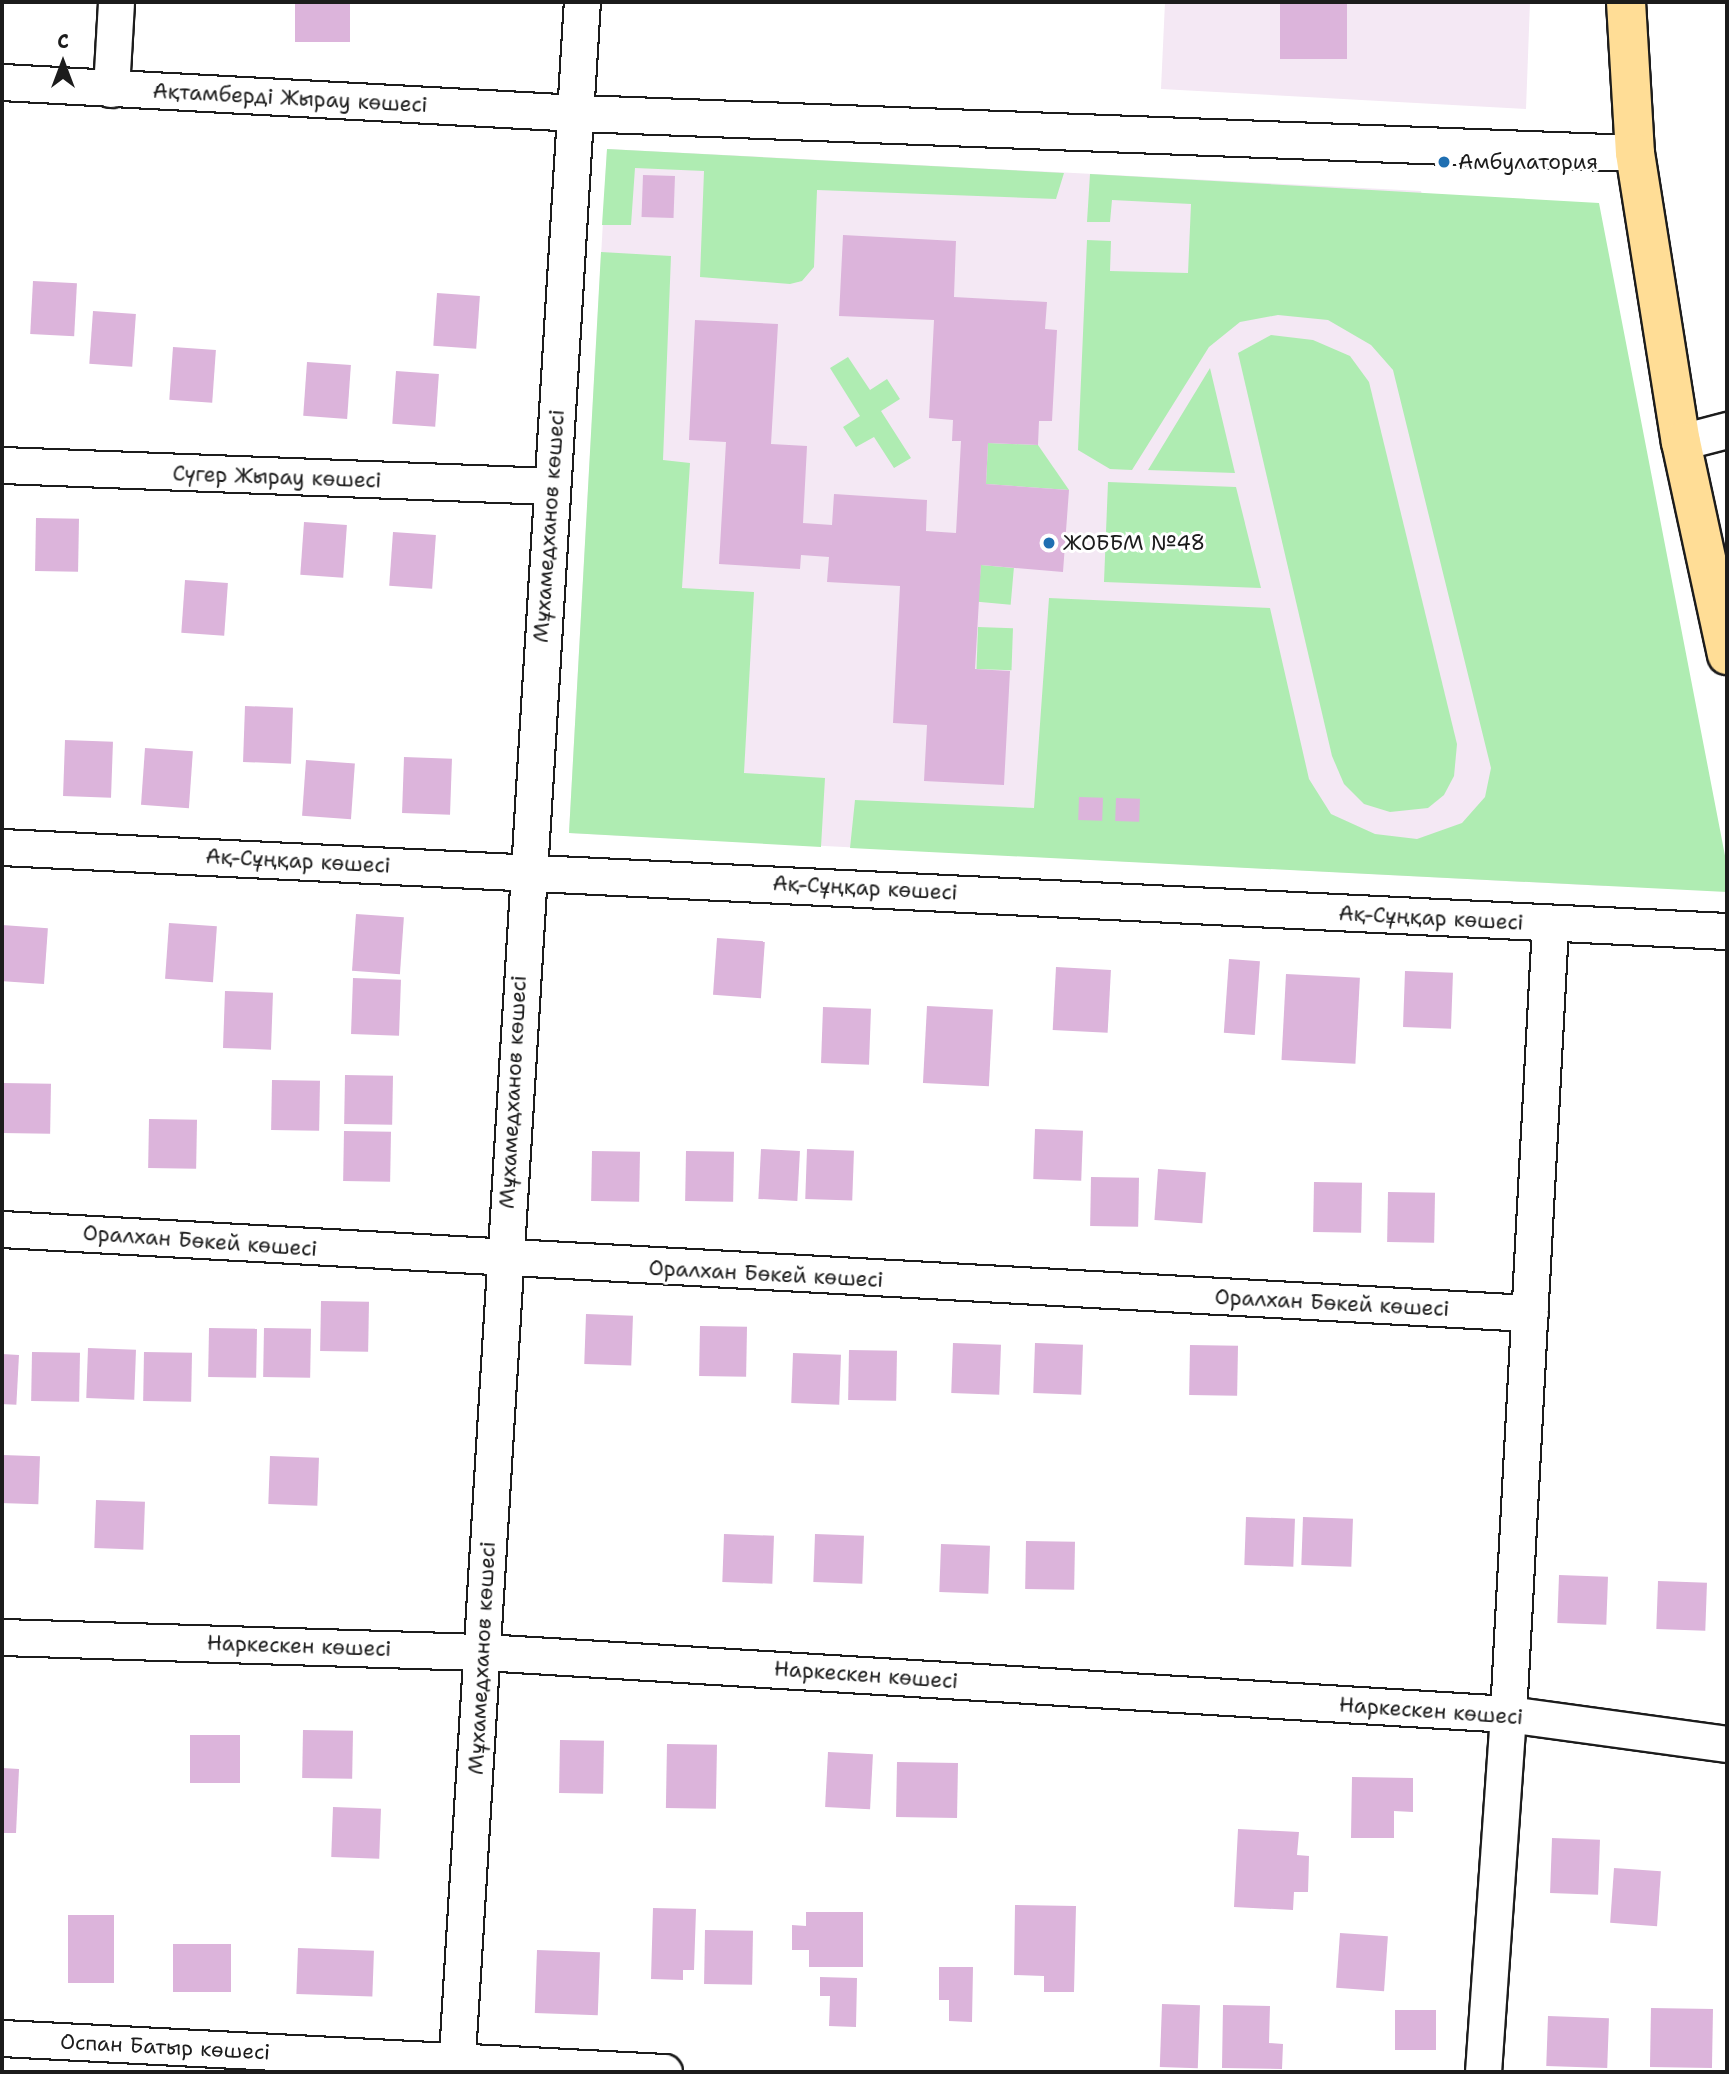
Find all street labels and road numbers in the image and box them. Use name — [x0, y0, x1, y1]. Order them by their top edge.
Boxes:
street label: Ақтамберді Жырау көшесі — [152, 78, 428, 118]
street label: Мұхамедханов көшесі — [528, 408, 570, 644]
street label: Сүгер Жырау көшесі — [172, 461, 382, 493]
street label: Ақ-Сұңқар көшесі — [205, 844, 391, 878]
street label: Ақ-Сұңқар көшесі — [772, 871, 958, 905]
street label: Ақ-Сұңқар көшесі — [1338, 901, 1524, 935]
street label: Мұхамедханов көшесі — [494, 975, 532, 1209]
street label: Оралхан Бөкей көшесі — [82, 1220, 318, 1262]
street label: Оралхан Бөкей көшесі — [648, 1255, 884, 1293]
street label: Оралхан Бөкей көшесі — [1214, 1284, 1450, 1322]
street label: Мұхамедханов көшесі — [463, 1541, 501, 1775]
street label: Наркескен көшесі — [206, 1630, 392, 1662]
street label: Наркескен көшесі — [773, 1656, 959, 1694]
street label: Наркескен көшесі — [1338, 1692, 1524, 1730]
street label: Оспан Батыр көшесі — [59, 2029, 271, 2065]

